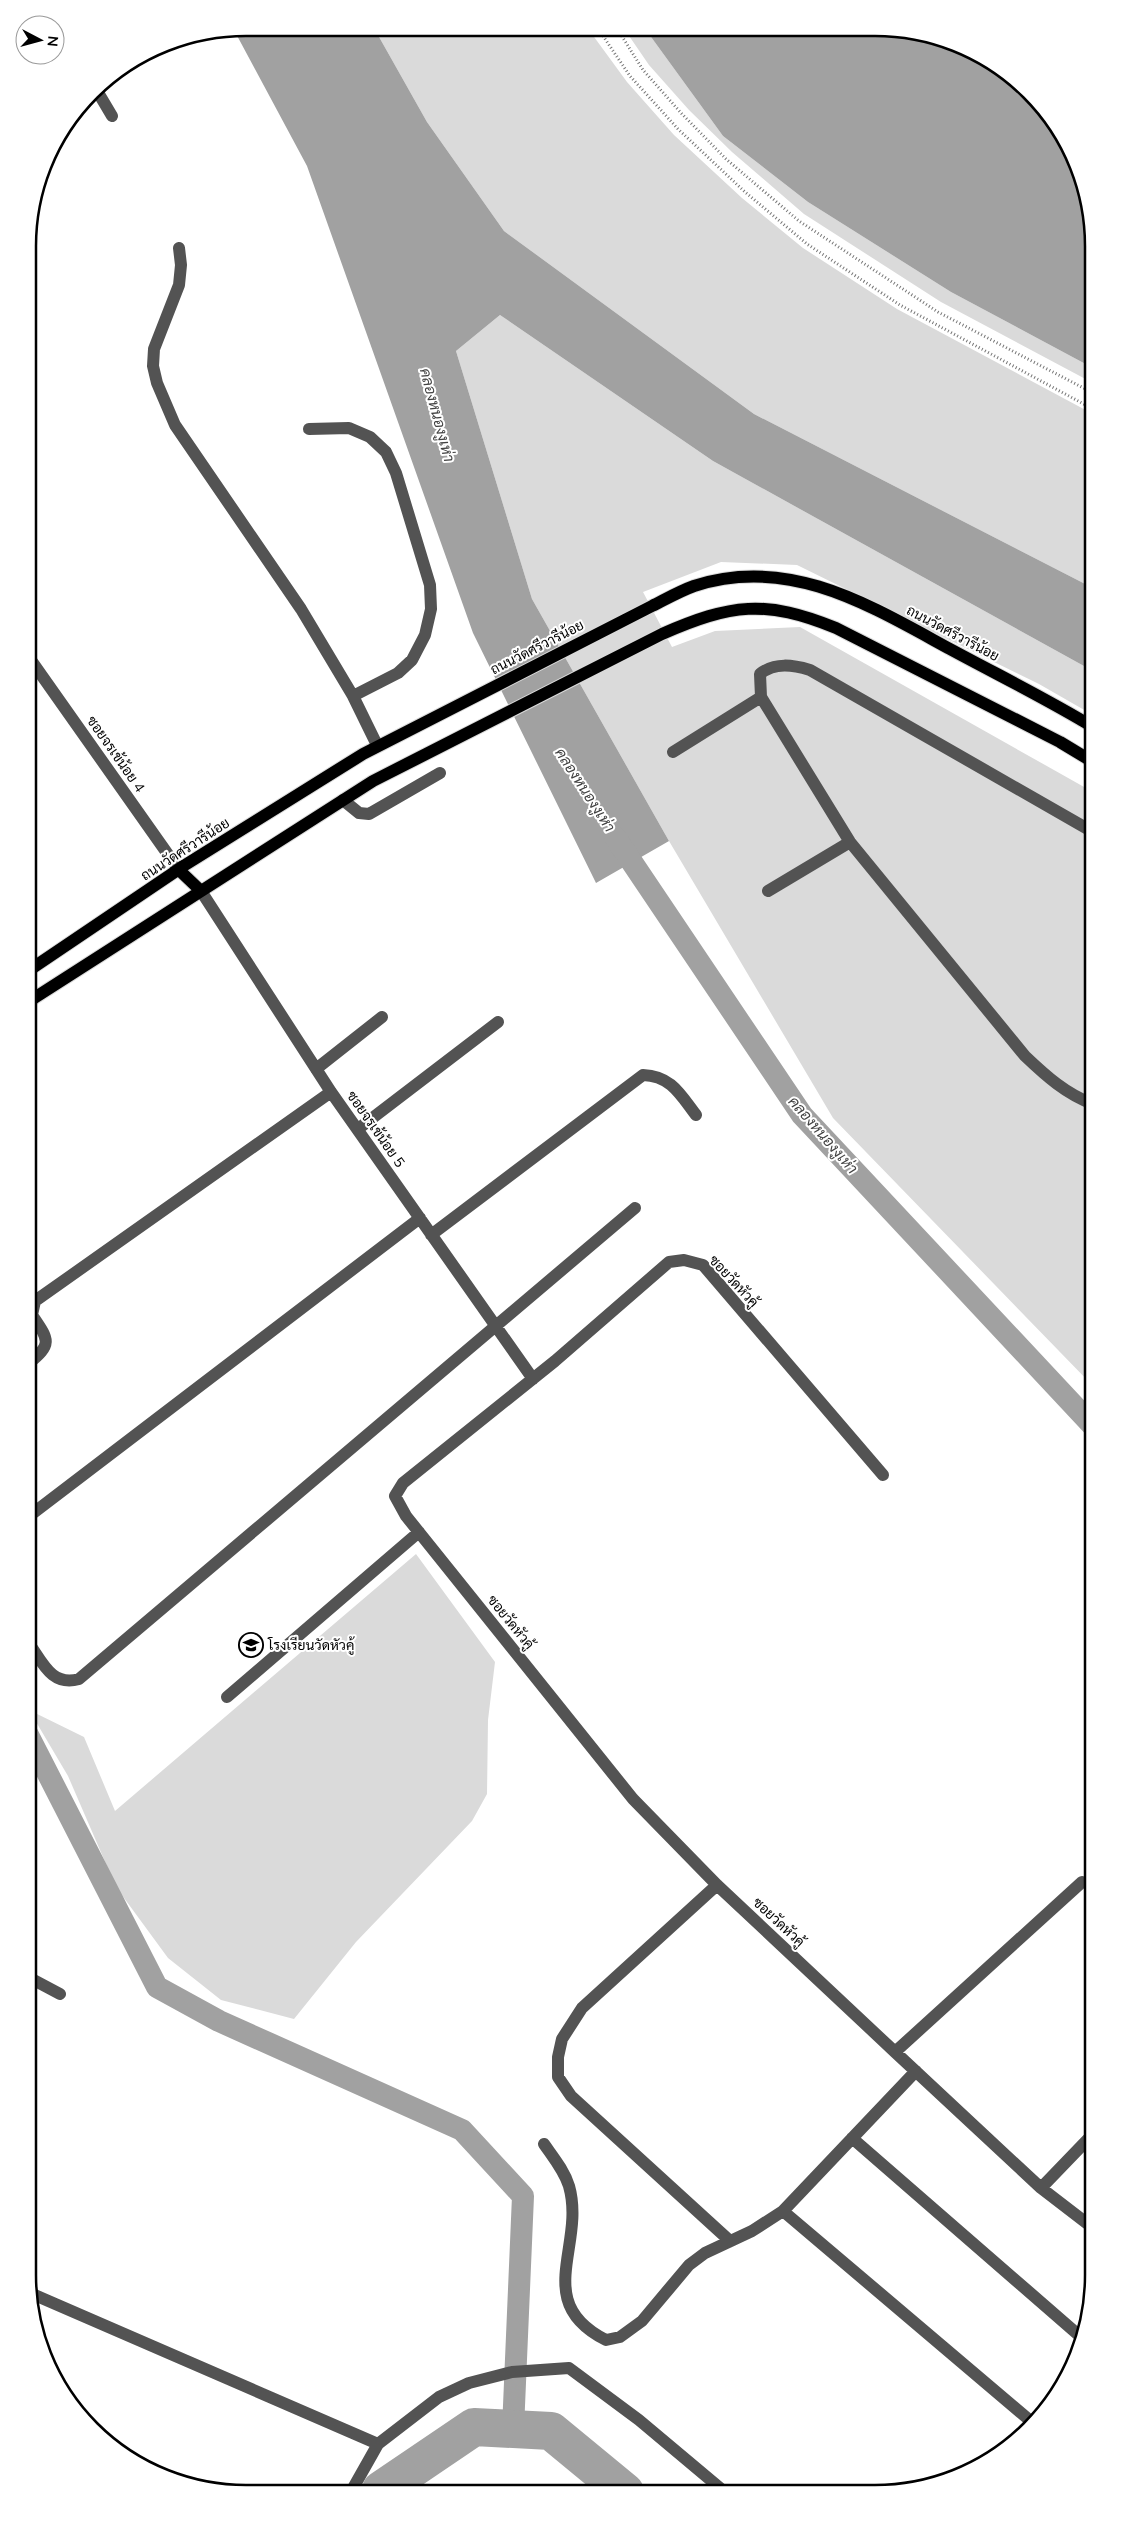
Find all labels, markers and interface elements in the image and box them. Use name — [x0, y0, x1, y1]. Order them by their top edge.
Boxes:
north arrow — [15, 15, 65, 65]
text: N — [43, 35, 62, 48]
water label: คลองหนองงูเห่า — [415, 366, 459, 464]
street label: ถนนวัดศรีวารีน้อย — [904, 601, 1002, 665]
street label: ถนนวัดศรีวารีน้อย — [487, 616, 587, 678]
street label: ซอยจรเข้น้อย 4 — [83, 712, 149, 796]
water label: คลองหนองงูเห่า — [550, 744, 620, 836]
street label: ถนนวัดศรีวารีน้อย — [137, 814, 233, 884]
street label: ซอยจรเข้น้อย 5 — [343, 1087, 409, 1171]
water label: คลองหนองงูเห่า — [784, 1092, 862, 1178]
street label: ซอยวัดหัวคู้ — [705, 1251, 763, 1312]
street label: ซอยวัดหัวคู้ — [483, 1591, 539, 1654]
school or university icon: โรงเรียนวัดหัวคู้ — [238, 1632, 264, 1658]
place label: โรงเรียนวัดหัวคู้ — [267, 1636, 355, 1655]
street label: ซอยวัดหัวคู้ — [748, 1893, 809, 1952]

